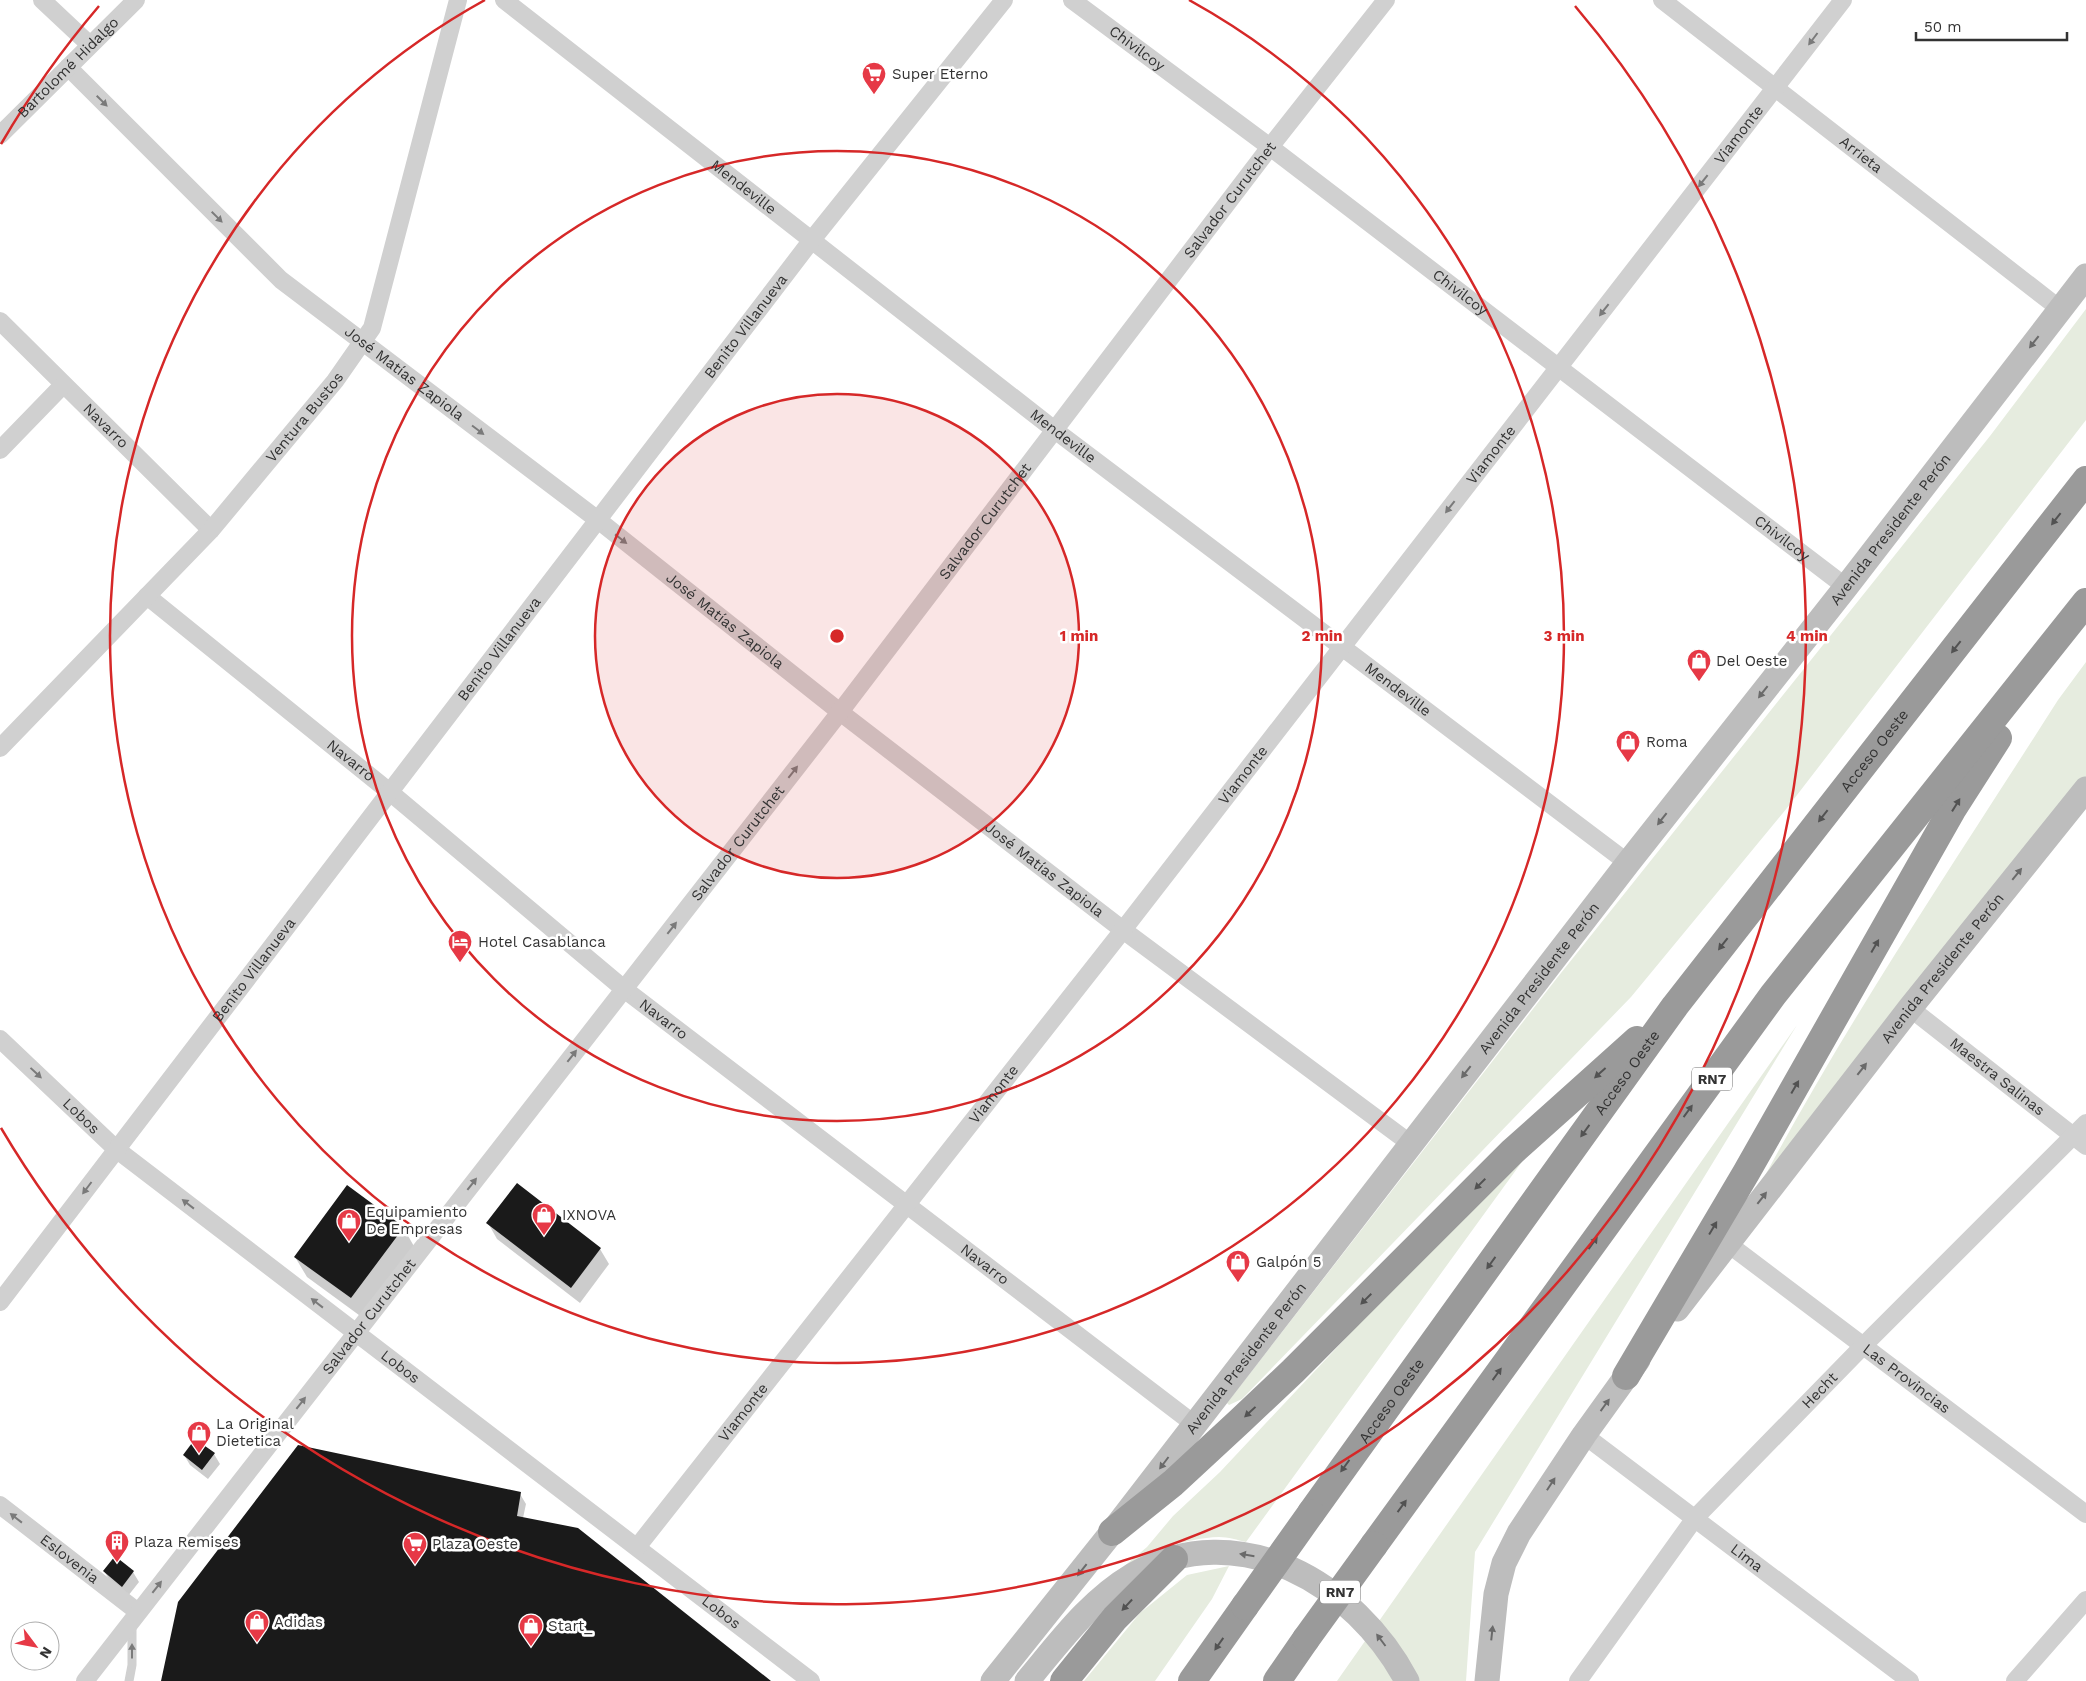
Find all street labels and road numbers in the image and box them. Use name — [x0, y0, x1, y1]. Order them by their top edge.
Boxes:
street label: Bartolomé Hidalgo — [14, 13, 123, 121]
street label: Chivilcoy — [1106, 22, 1169, 75]
street label: Viamonte — [1710, 101, 1767, 168]
street label: Arrieta — [1836, 132, 1886, 177]
street label: Salvador Curutchet — [1180, 138, 1280, 262]
street label: Mendeville — [707, 156, 780, 218]
street label: Chivilcoy — [1429, 265, 1492, 319]
street label: Benito Villanueva — [700, 270, 792, 382]
street label: José Matías Zapiola — [341, 322, 468, 425]
street label: Ventura Bustos — [262, 369, 347, 466]
street label: Navarro — [80, 400, 132, 452]
street label: Mendeville — [1026, 405, 1100, 467]
street label: Viamonte — [1462, 422, 1519, 488]
street label: Avenida Presidente Perón — [1826, 450, 1955, 609]
street label: Salvador Curutchet — [935, 459, 1036, 583]
street label: Chivilcoy — [1751, 511, 1814, 565]
street label: José Matías Zapiola — [663, 569, 788, 673]
street label: Benito Villanueva — [454, 593, 545, 705]
street label: Mendeville — [1361, 659, 1435, 720]
street label: Acceso Oeste — [1837, 706, 1912, 796]
street label: Navarro — [323, 736, 378, 785]
street label: Viamonte — [1215, 742, 1271, 808]
street label: Salvador Curutchet — [687, 781, 789, 905]
street label: José Matías Zapiola — [982, 818, 1108, 921]
street label: Avenida Presidente Perón — [1877, 890, 2008, 1047]
street label: Avenida Presidente Perón — [1475, 899, 1603, 1058]
street label: Benito Villanueva — [208, 914, 300, 1026]
street label: Navarro — [636, 995, 692, 1044]
street label: Acceso Oeste — [1591, 1027, 1664, 1119]
street label: Maestra Salinas — [1946, 1034, 2048, 1119]
street label: Viamonte — [965, 1061, 1022, 1127]
road number: RN7 — [1692, 1068, 1732, 1090]
street label: Lobos — [59, 1094, 104, 1138]
street label: Navarro — [957, 1240, 1013, 1289]
street label: Salvador Curutchet — [318, 1255, 420, 1378]
street label: Avenida Presidente Perón — [1182, 1279, 1310, 1438]
street label: Las Provincias — [1859, 1340, 1954, 1417]
street label: Lobos — [377, 1346, 423, 1387]
street label: Acceso Oeste — [1355, 1355, 1428, 1447]
street label: Hecht — [1798, 1368, 1842, 1412]
street label: Viamonte — [715, 1379, 772, 1445]
street label: Eslovenia — [37, 1531, 103, 1588]
street label: Lima — [1727, 1540, 1767, 1576]
road number: RN7 — [1320, 1580, 1360, 1604]
street label: Lobos — [698, 1592, 744, 1633]

